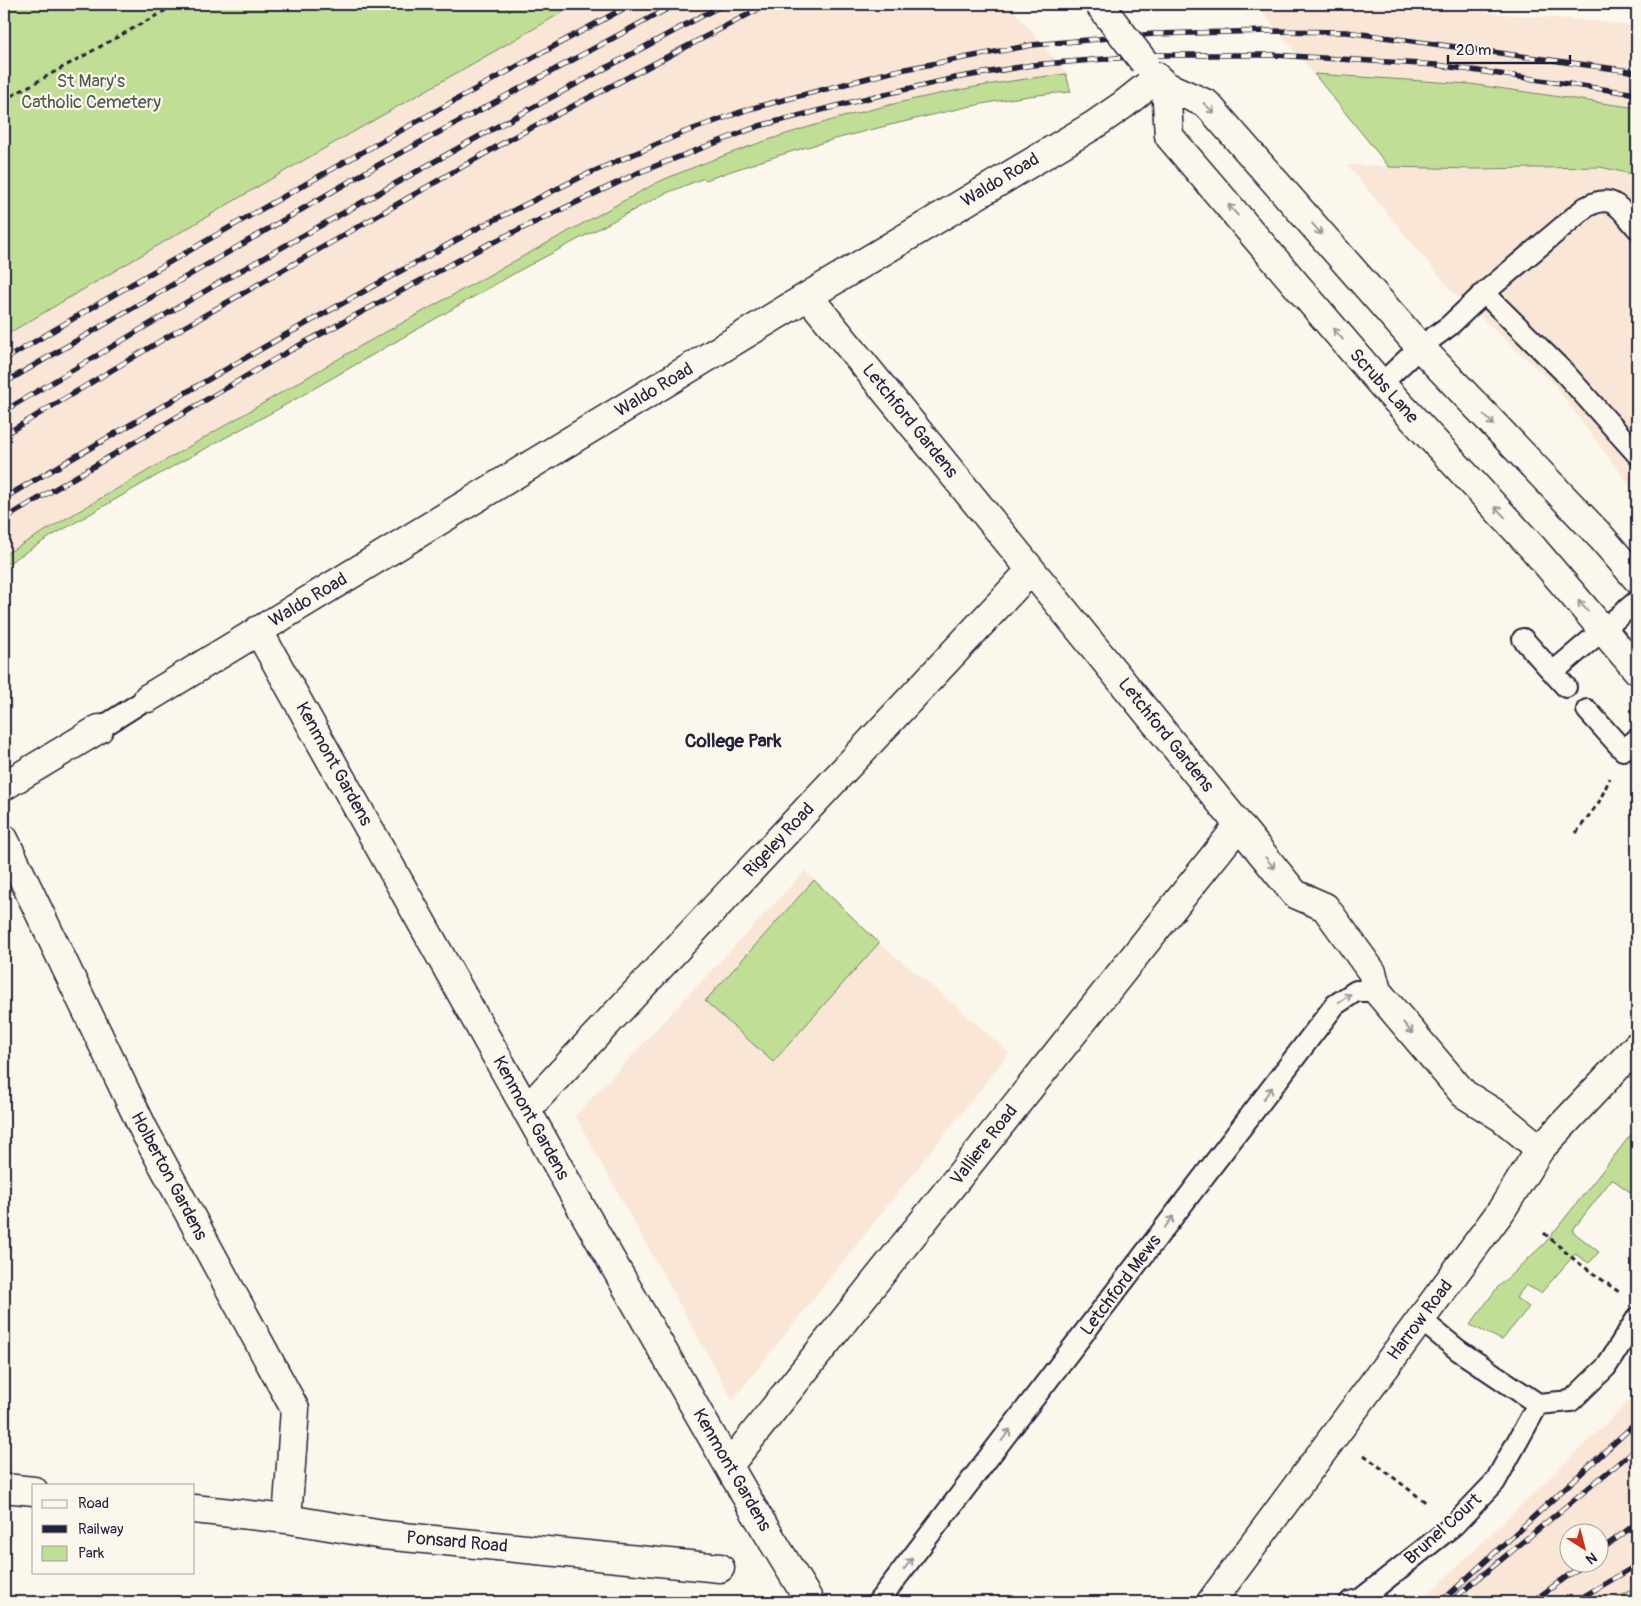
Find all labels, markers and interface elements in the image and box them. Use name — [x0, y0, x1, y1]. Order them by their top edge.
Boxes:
scale bar — [1448, 32, 1571, 64]
text: 20 m — [1456, 41, 1491, 60]
park label: St Mary's Catholic Cemetery — [21, 70, 161, 114]
one-way arrow — [1202, 102, 1215, 113]
street label: Waldo Road — [957, 148, 1043, 212]
one-way arrow — [1227, 204, 1238, 217]
one-way arrow — [1311, 222, 1322, 235]
one-way arrow — [1333, 328, 1344, 341]
street label: Scrubs Lane — [1344, 344, 1424, 428]
street label: Waldo Road — [611, 358, 697, 422]
street label: Letchford Gardens — [857, 359, 963, 483]
one-way arrow — [1483, 414, 1495, 426]
one-way arrow — [1494, 506, 1506, 519]
street label: Waldo Road — [265, 568, 351, 632]
one-way arrow — [1578, 600, 1589, 613]
street label: Letchford Gardens — [1113, 673, 1219, 797]
street label: Kenmont Gardens — [291, 698, 377, 830]
district label: College Park — [685, 729, 782, 753]
street label: Rigeley Road — [739, 798, 819, 882]
one-way arrow — [1264, 856, 1275, 869]
one-way arrow — [1337, 993, 1351, 1003]
one-way arrow — [1403, 1022, 1414, 1035]
street label: Kenmont Gardens — [488, 1052, 574, 1184]
one-way arrow — [1263, 1086, 1273, 1100]
street label: Valliere Road — [945, 1100, 1023, 1190]
street label: Holberton Gardens — [125, 1108, 213, 1244]
one-way arrow — [1164, 1215, 1174, 1229]
street label: Letchford Mews — [1076, 1230, 1166, 1340]
street label: Harrow Road — [1382, 1275, 1458, 1365]
street label: Kenmont Gardens — [688, 1405, 776, 1535]
one-way arrow — [1001, 1428, 1012, 1441]
legend — [32, 1484, 195, 1574]
street label: Brunel Court — [1399, 1488, 1487, 1570]
text: Road — [78, 1494, 109, 1513]
text: Railway — [78, 1520, 124, 1539]
north arrow — [1558, 1524, 1608, 1574]
street label: Ponsard Road — [405, 1526, 509, 1558]
text: Park — [78, 1544, 105, 1563]
text: N — [1583, 1548, 1600, 1568]
one-way arrow — [902, 1557, 913, 1570]

